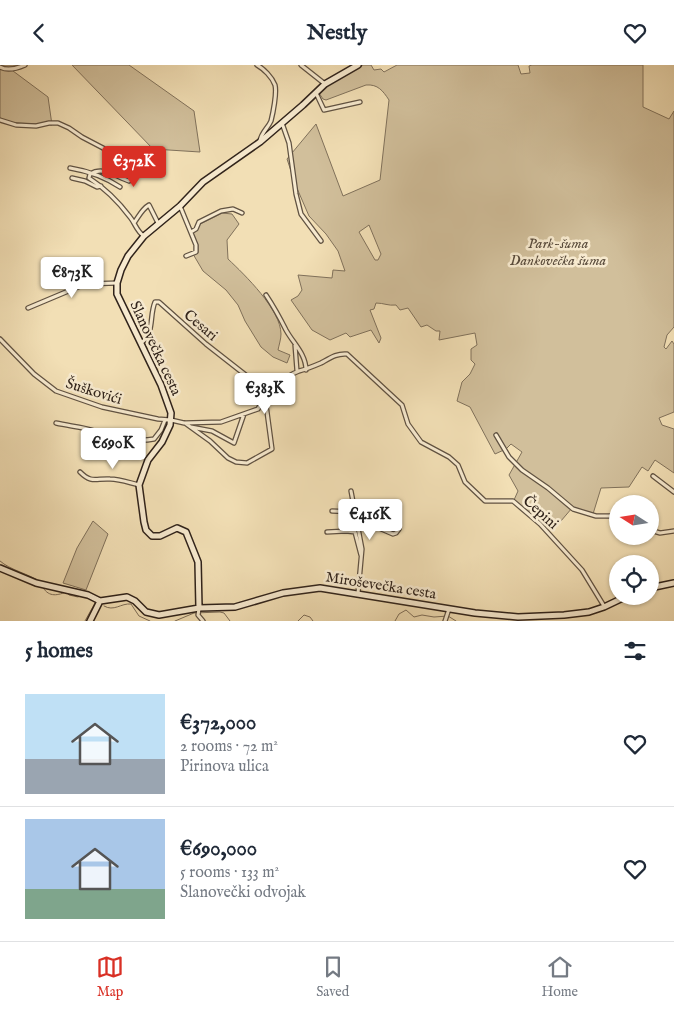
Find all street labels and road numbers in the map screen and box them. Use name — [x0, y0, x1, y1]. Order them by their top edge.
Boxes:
street label: Slanovečka cesta — [125, 298, 186, 399]
street label: Cesari — [180, 306, 222, 345]
street label: Šuškovići — [64, 374, 124, 409]
street label: Čepini — [519, 491, 563, 533]
street label: Miroševečka cesta — [324, 567, 438, 604]

